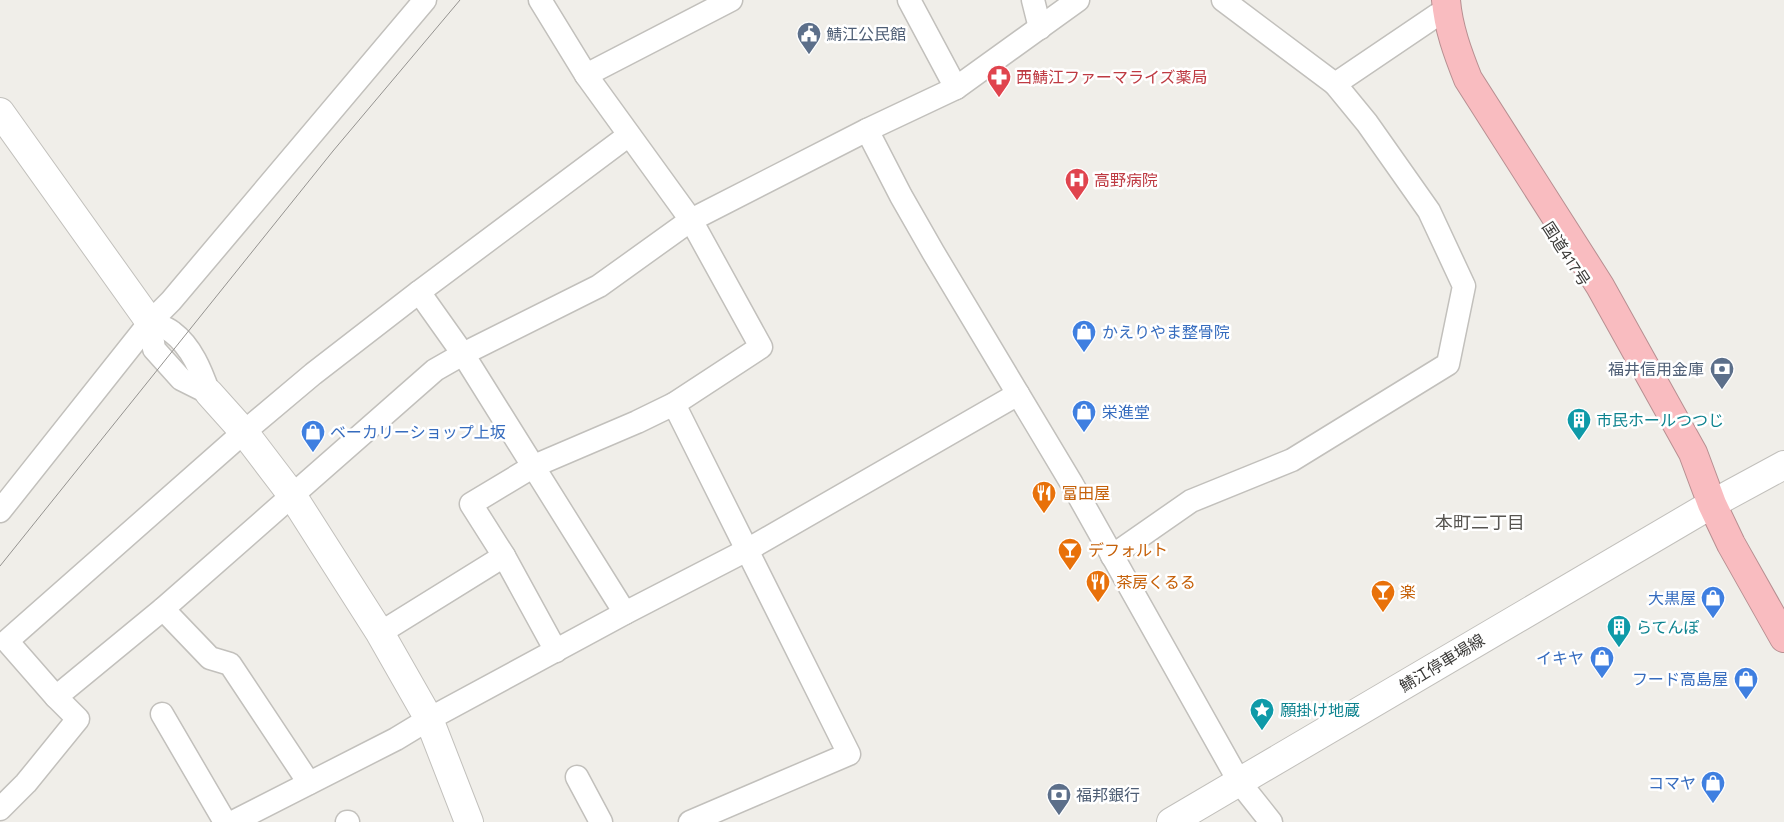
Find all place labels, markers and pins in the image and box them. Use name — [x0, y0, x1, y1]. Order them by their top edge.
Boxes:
public building icon: 鯖江公民館 — [796, 21, 822, 55]
place label: 鯖江公民館 — [826, 25, 906, 44]
pharmacy icon: 西鯖江ファーマライズ薬局 — [986, 64, 1012, 98]
place label: 西鯖江ファーマライズ薬局 — [1016, 68, 1208, 87]
hospital icon: 高野病院 — [1064, 167, 1090, 201]
place label: 高野病院 — [1094, 171, 1158, 190]
shop icon: かえりやま整骨院 — [1071, 319, 1097, 353]
place label: かえりやま整骨院 — [1102, 323, 1230, 342]
bank icon: 福井信用金庫 — [1709, 356, 1735, 390]
place label: 福井信用金庫 — [1608, 360, 1704, 379]
shop icon: 栄進堂 — [1071, 399, 1097, 433]
place label: 栄進堂 — [1102, 403, 1150, 422]
building icon: 市民ホールつつじ — [1566, 407, 1592, 441]
place label: 市民ホールつつじ — [1596, 411, 1724, 430]
shop icon: ベーカリーショップ上坂 — [300, 419, 326, 453]
place label: ベーカリーショップ上坂 — [330, 423, 506, 442]
restaurant icon: 富田屋 — [1031, 480, 1057, 514]
place label: 富田屋 — [1062, 484, 1110, 503]
bar icon: デフォルト — [1057, 537, 1083, 571]
place label: デフォルト — [1088, 541, 1168, 560]
restaurant icon: 茶房くるる — [1085, 569, 1111, 603]
place label: 茶房くるる — [1116, 573, 1196, 592]
bar icon: 楽 — [1370, 579, 1396, 613]
place label: 楽 — [1400, 583, 1416, 602]
shop icon: 大黒屋 — [1700, 585, 1726, 619]
place label: 大黒屋 — [1648, 589, 1696, 608]
building icon: らてんぽ — [1606, 614, 1632, 648]
place label: らてんぽ — [1636, 618, 1700, 637]
shop icon: イキヤ — [1589, 645, 1615, 679]
place label: イキヤ — [1536, 649, 1584, 668]
shop icon: フード高島屋 — [1733, 666, 1759, 700]
place label: フード高島屋 — [1632, 670, 1728, 689]
place icon: 願掛け地蔵 — [1249, 697, 1275, 731]
place label: 願掛け地蔵 — [1280, 701, 1360, 720]
shop icon: コマヤ — [1700, 770, 1726, 804]
place label: コマヤ — [1648, 774, 1696, 793]
bank icon: 福邦銀行 — [1046, 782, 1072, 816]
place label: 福邦銀行 — [1076, 786, 1140, 805]

